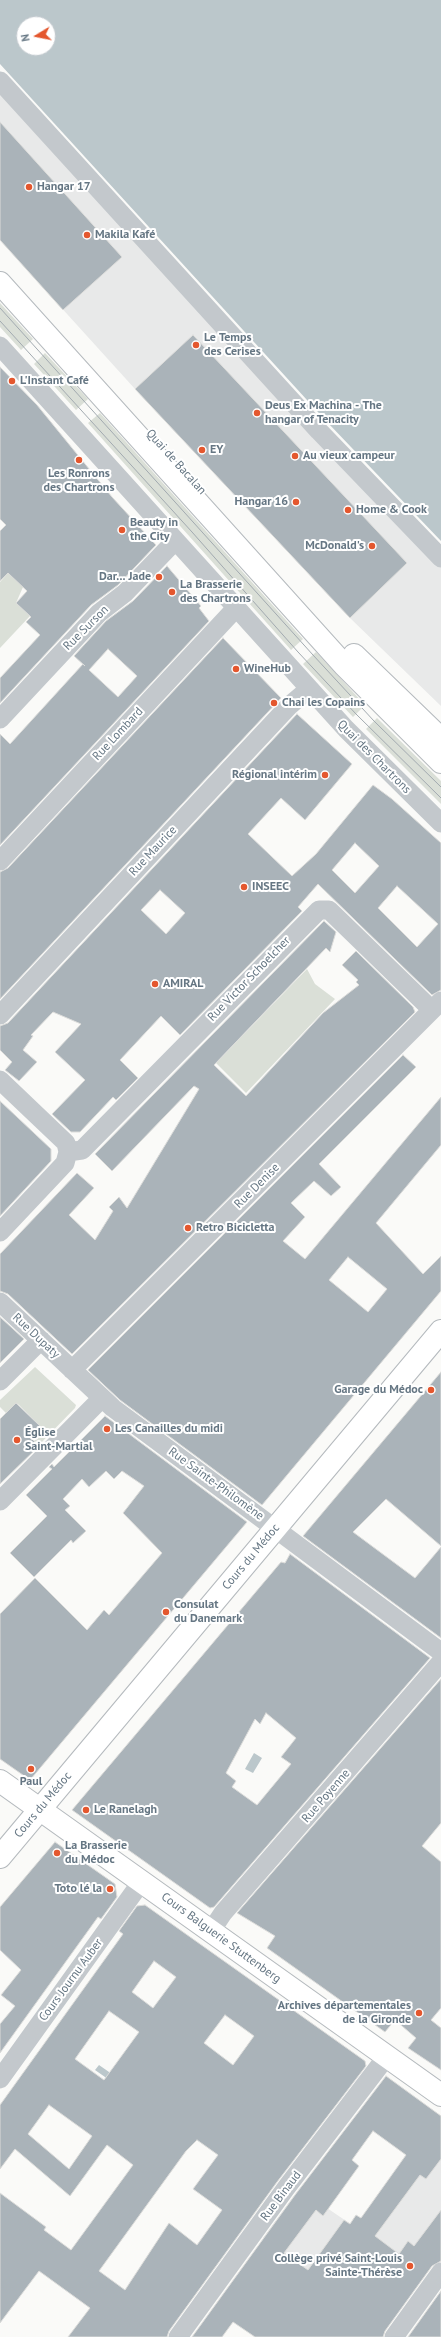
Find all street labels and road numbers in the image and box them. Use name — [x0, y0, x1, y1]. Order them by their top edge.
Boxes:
street label: Quai de Bacalan — [143, 426, 209, 498]
street label: Rue Surson — [60, 602, 112, 654]
street label: Rue Lombard — [90, 704, 146, 764]
street label: Quai des Chartrons — [334, 717, 414, 797]
street label: Rue Maurice — [126, 823, 180, 879]
street label: Rue Victor Schoelcher — [205, 934, 293, 1024]
street label: Rue Denise — [232, 1161, 282, 1211]
street label: Rue Dupaty — [9, 1311, 63, 1361]
street label: Rue Sainte-Philomène — [166, 1445, 266, 1523]
street label: Cours du Médoc — [219, 1521, 283, 1593]
street label: Rue Poyenne — [299, 1766, 353, 1826]
street label: Cours du Médoc — [11, 1769, 75, 1841]
street label: Cours Balguerie Stuttenberg — [158, 1890, 284, 1986]
street label: Cours Journu Auber — [36, 1936, 106, 2024]
street label: Rue Binaud — [258, 2168, 304, 2224]

